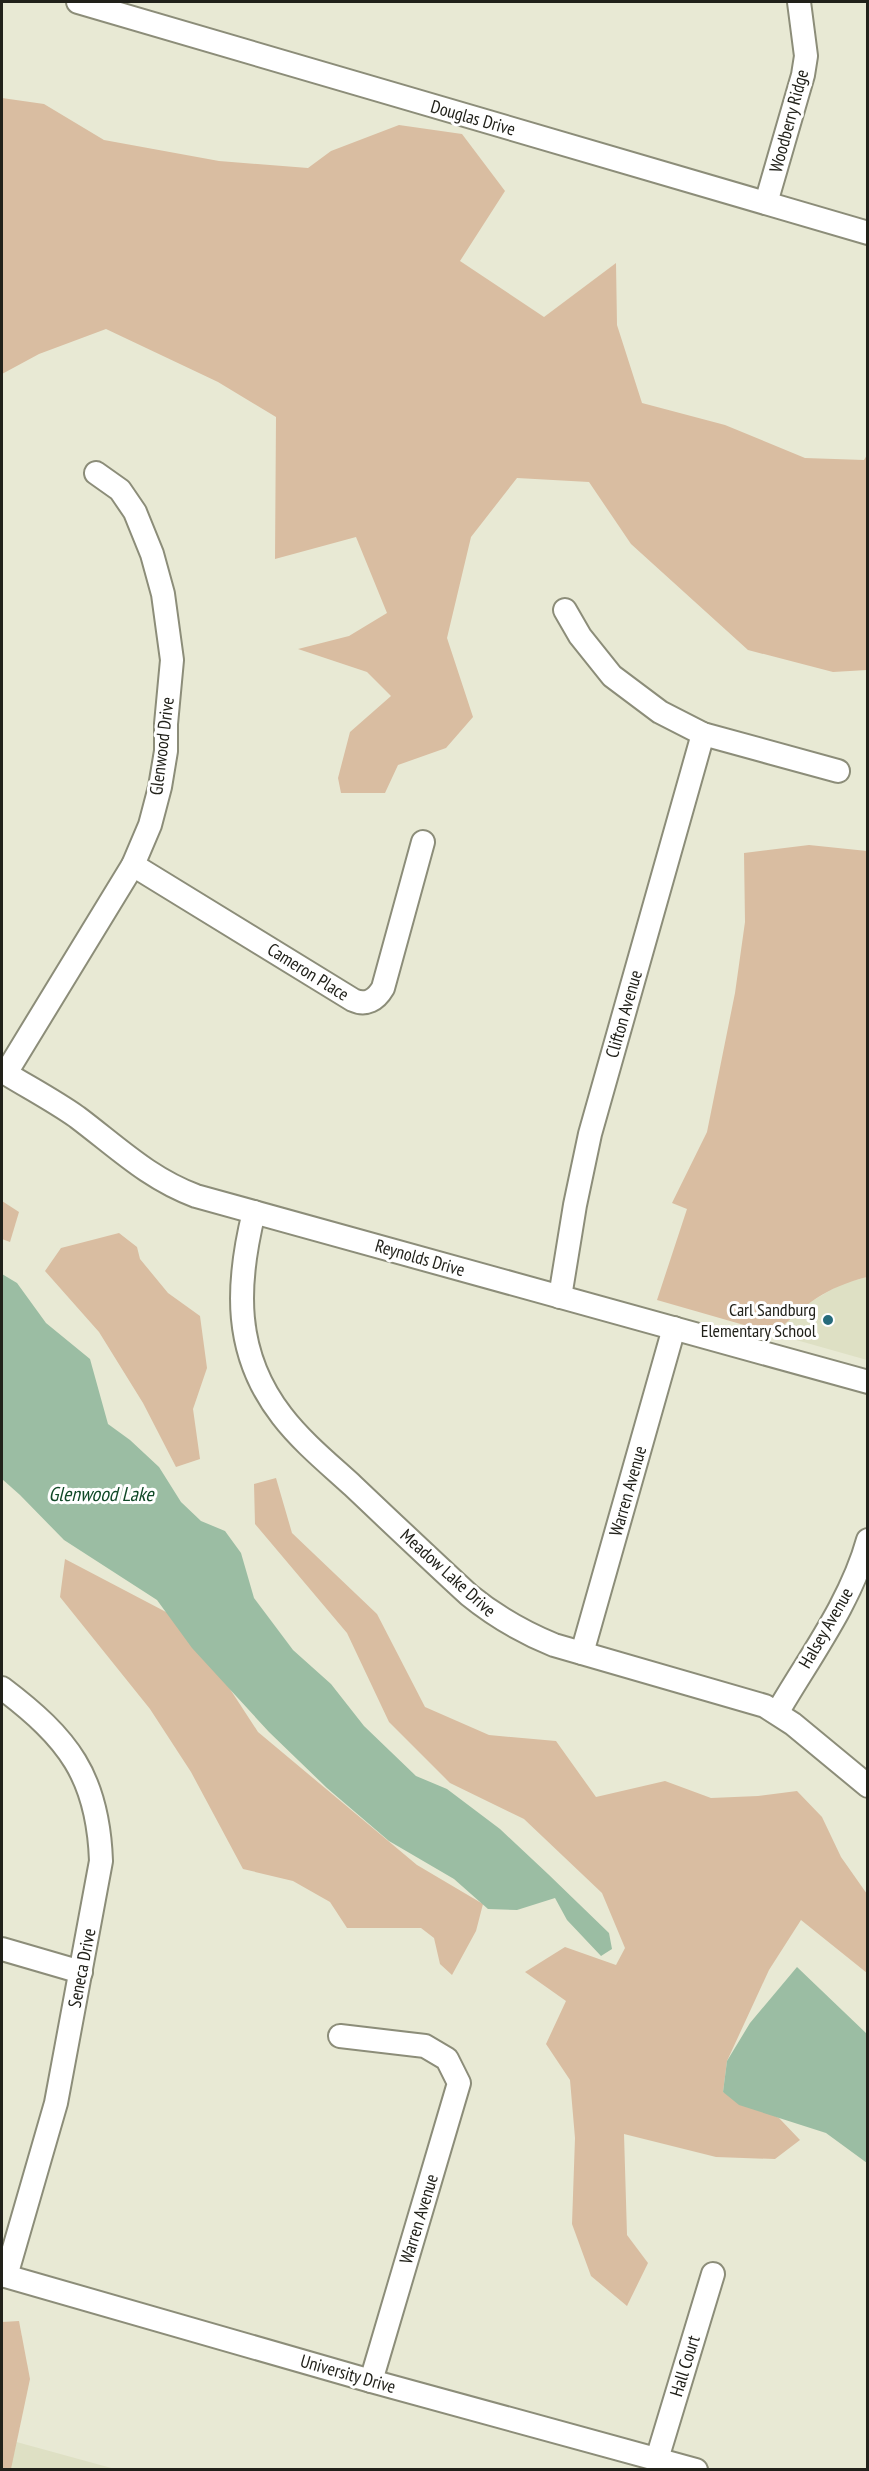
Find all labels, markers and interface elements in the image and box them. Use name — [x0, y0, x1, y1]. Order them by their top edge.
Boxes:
street label: Woodberry Ridge — [764, 67, 813, 175]
street label: Douglas Drive — [428, 94, 518, 141]
street label: Glenwood Drive — [144, 696, 179, 796]
street label: Cameron Place — [263, 937, 353, 1006]
street label: Clifton Avenue — [600, 967, 647, 1060]
street label: Reynolds Drive — [373, 1234, 468, 1281]
place label: Carl Sandburg Elementary School — [701, 1298, 817, 1342]
marker: Carl Sandburg Elementary School — [821, 1313, 835, 1327]
street label: Warren Avenue — [604, 1443, 651, 1539]
water label: Glenwood Lake — [48, 1481, 155, 1507]
street label: Meadow Lake Drive — [396, 1524, 501, 1622]
street label: Halsey Avenue — [793, 1583, 858, 1672]
street label: Seneca Drive — [63, 1926, 100, 2010]
street label: Warren Avenue — [394, 2171, 443, 2267]
street label: Hall Court — [664, 2332, 705, 2399]
street label: University Drive — [298, 2349, 398, 2398]

